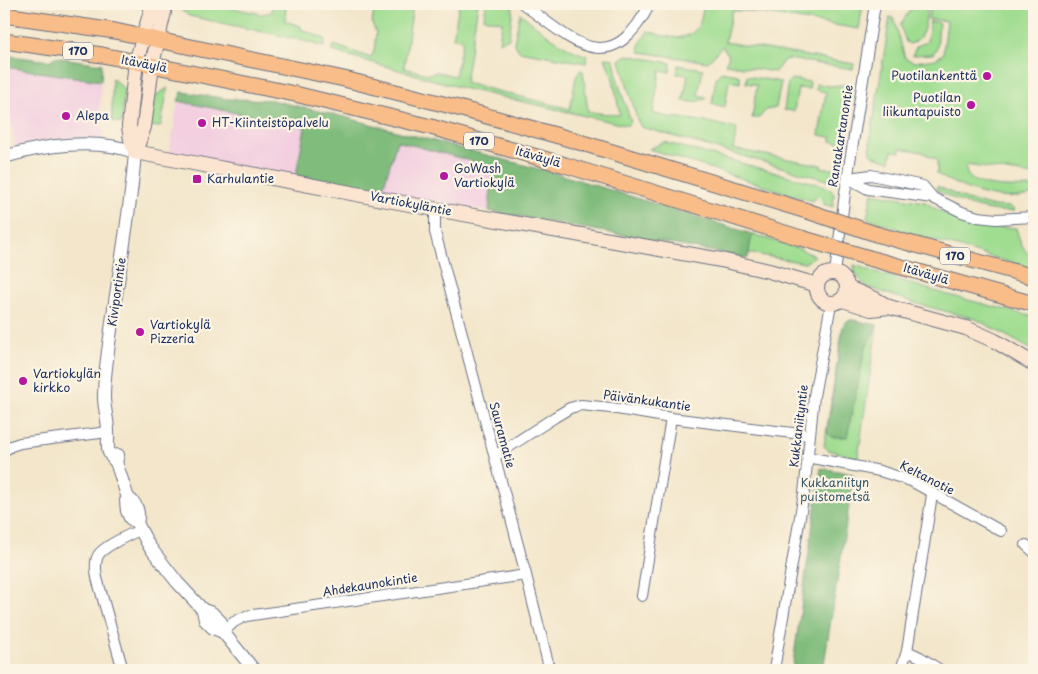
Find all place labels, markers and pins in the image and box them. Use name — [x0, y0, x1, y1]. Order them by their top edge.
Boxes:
place label: Puotilankenttä — [891, 66, 978, 84]
marker: Puotilankenttä — [981, 70, 993, 82]
place label: Puotilan liikuntapuisto — [883, 88, 961, 120]
marker: Puotilan liikuntapuisto — [965, 99, 977, 111]
place label: Alepa — [76, 106, 110, 124]
marker: Alepa — [60, 110, 72, 122]
place label: HT-Kiinteistöpalvelu — [212, 113, 329, 131]
marker: HT-Kiinteistöpalvelu — [196, 117, 208, 129]
place label: GoWash Vartiokylä — [454, 159, 515, 191]
place label: Karhulantie — [207, 169, 274, 187]
marker: GoWash Vartiokylä — [438, 170, 450, 182]
marker: Karhulantie — [191, 173, 203, 185]
place label: Vartiokylä Pizzeria — [150, 315, 211, 347]
marker: Vartiokylä Pizzeria — [134, 326, 146, 338]
place label: Vartiokylän kirkko — [33, 364, 101, 396]
marker: Vartiokylän kirkko — [17, 375, 29, 387]

